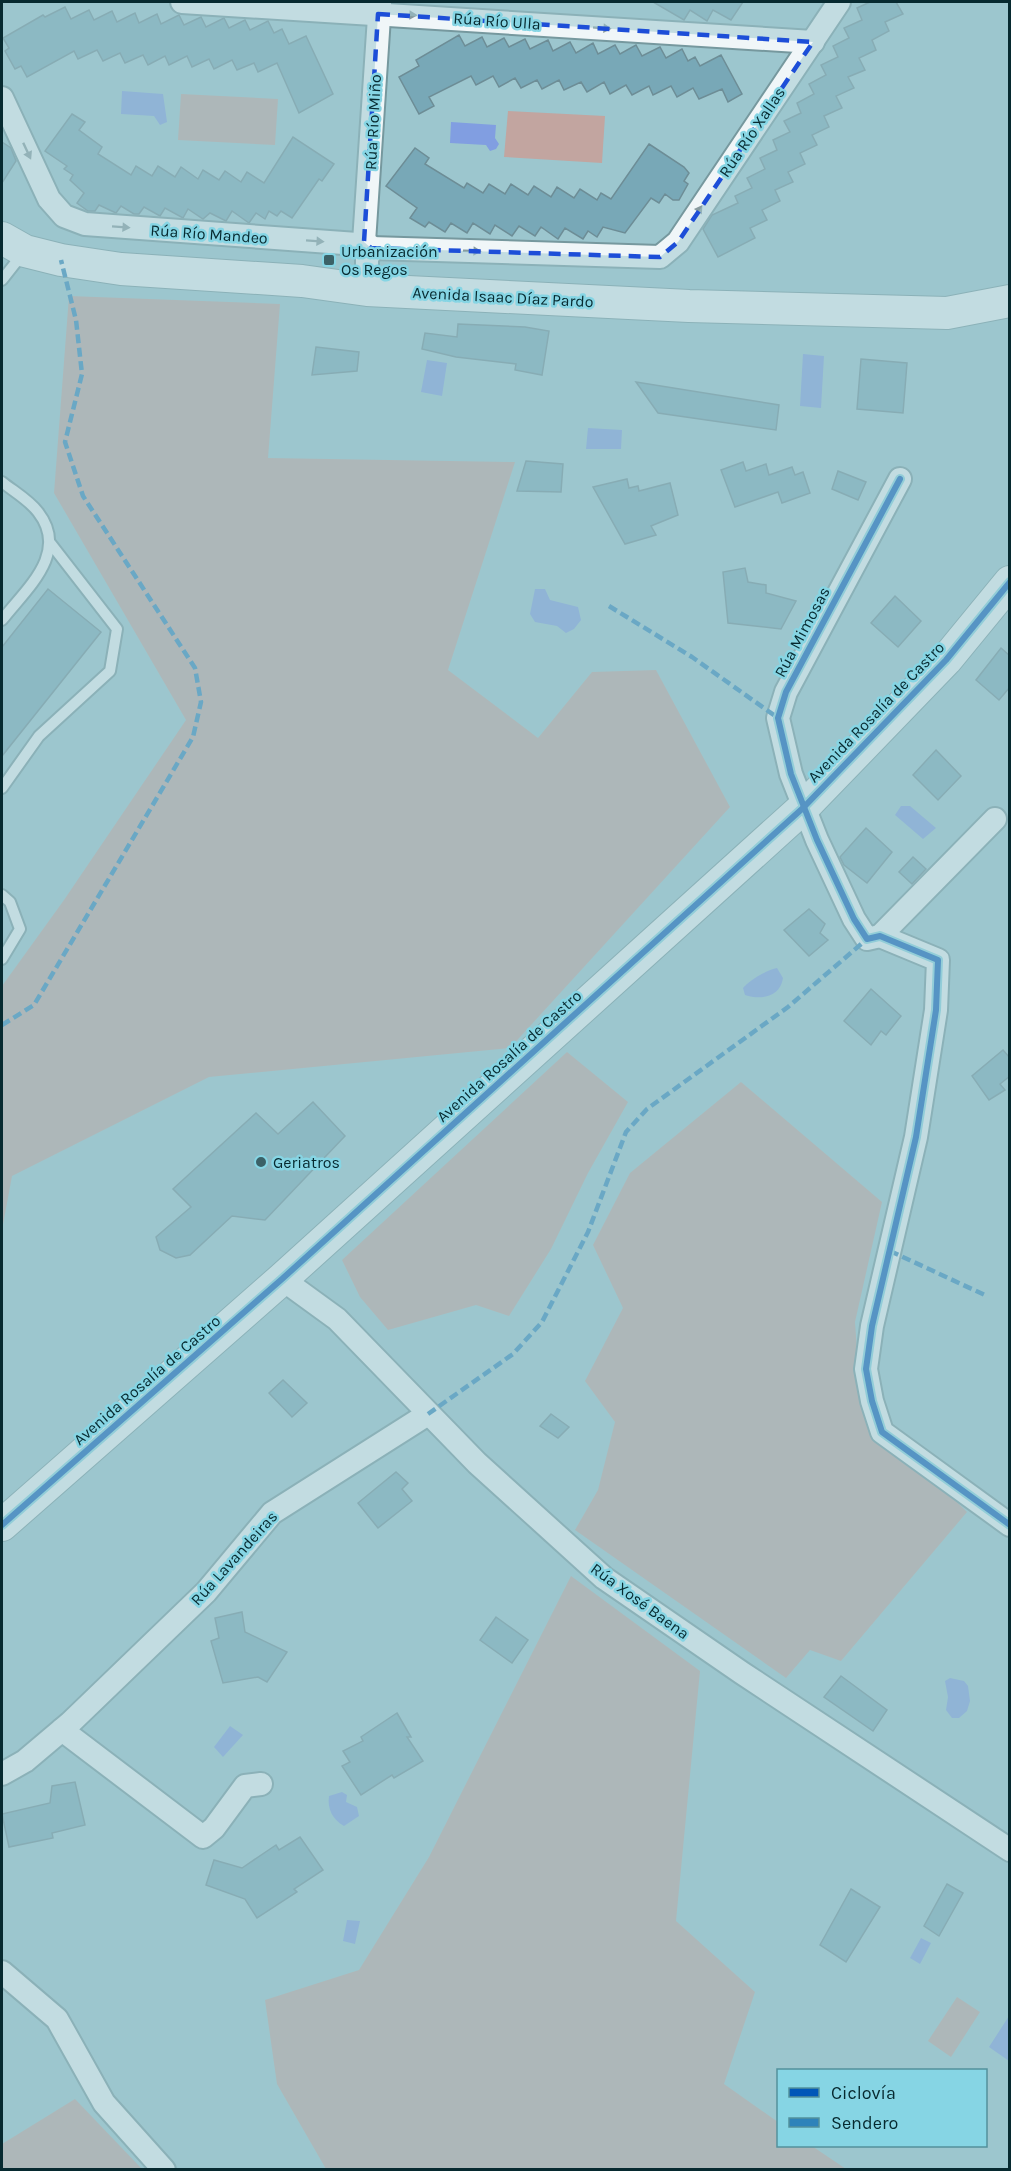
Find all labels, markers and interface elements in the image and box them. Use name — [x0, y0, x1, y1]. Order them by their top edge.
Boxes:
street label: Rúa Río Ulla — [453, 8, 541, 34]
one-way arrow — [398, 11, 417, 20]
one-way arrow — [593, 23, 612, 33]
street label: Rúa Río Miño — [361, 74, 385, 170]
street label: Rúa Río Xallas — [715, 83, 789, 181]
one-way arrow — [22, 143, 31, 160]
one-way arrow — [692, 205, 703, 222]
street label: Rúa Río Mandeo — [150, 220, 268, 248]
one-way arrow — [111, 222, 130, 232]
one-way arrow — [306, 237, 325, 246]
place label: Urbanización Os Regos — [341, 242, 438, 279]
one-way arrow — [462, 247, 481, 256]
marker: Urbanización Os Regos — [322, 253, 336, 267]
street label: Avenida Isaac Díaz Pardo — [412, 283, 594, 311]
street label: Rúa Mimosas — [770, 583, 834, 681]
street label: Avenida Rosalía de Castro — [804, 638, 948, 786]
street label: Avenida Rosalía de Castro — [433, 986, 585, 1126]
place label: Geriatros — [273, 1153, 340, 1172]
marker: Geriatros — [254, 1155, 268, 1169]
street label: Avenida Rosalía de Castro — [70, 1311, 224, 1449]
street label: Rúa Lavandeiras — [187, 1507, 281, 1609]
street label: Rúa Xosé Baena — [587, 1559, 693, 1643]
legend — [777, 2069, 987, 2147]
text: Ciclovía — [831, 2082, 896, 2104]
text: Sendero — [831, 2112, 898, 2134]

